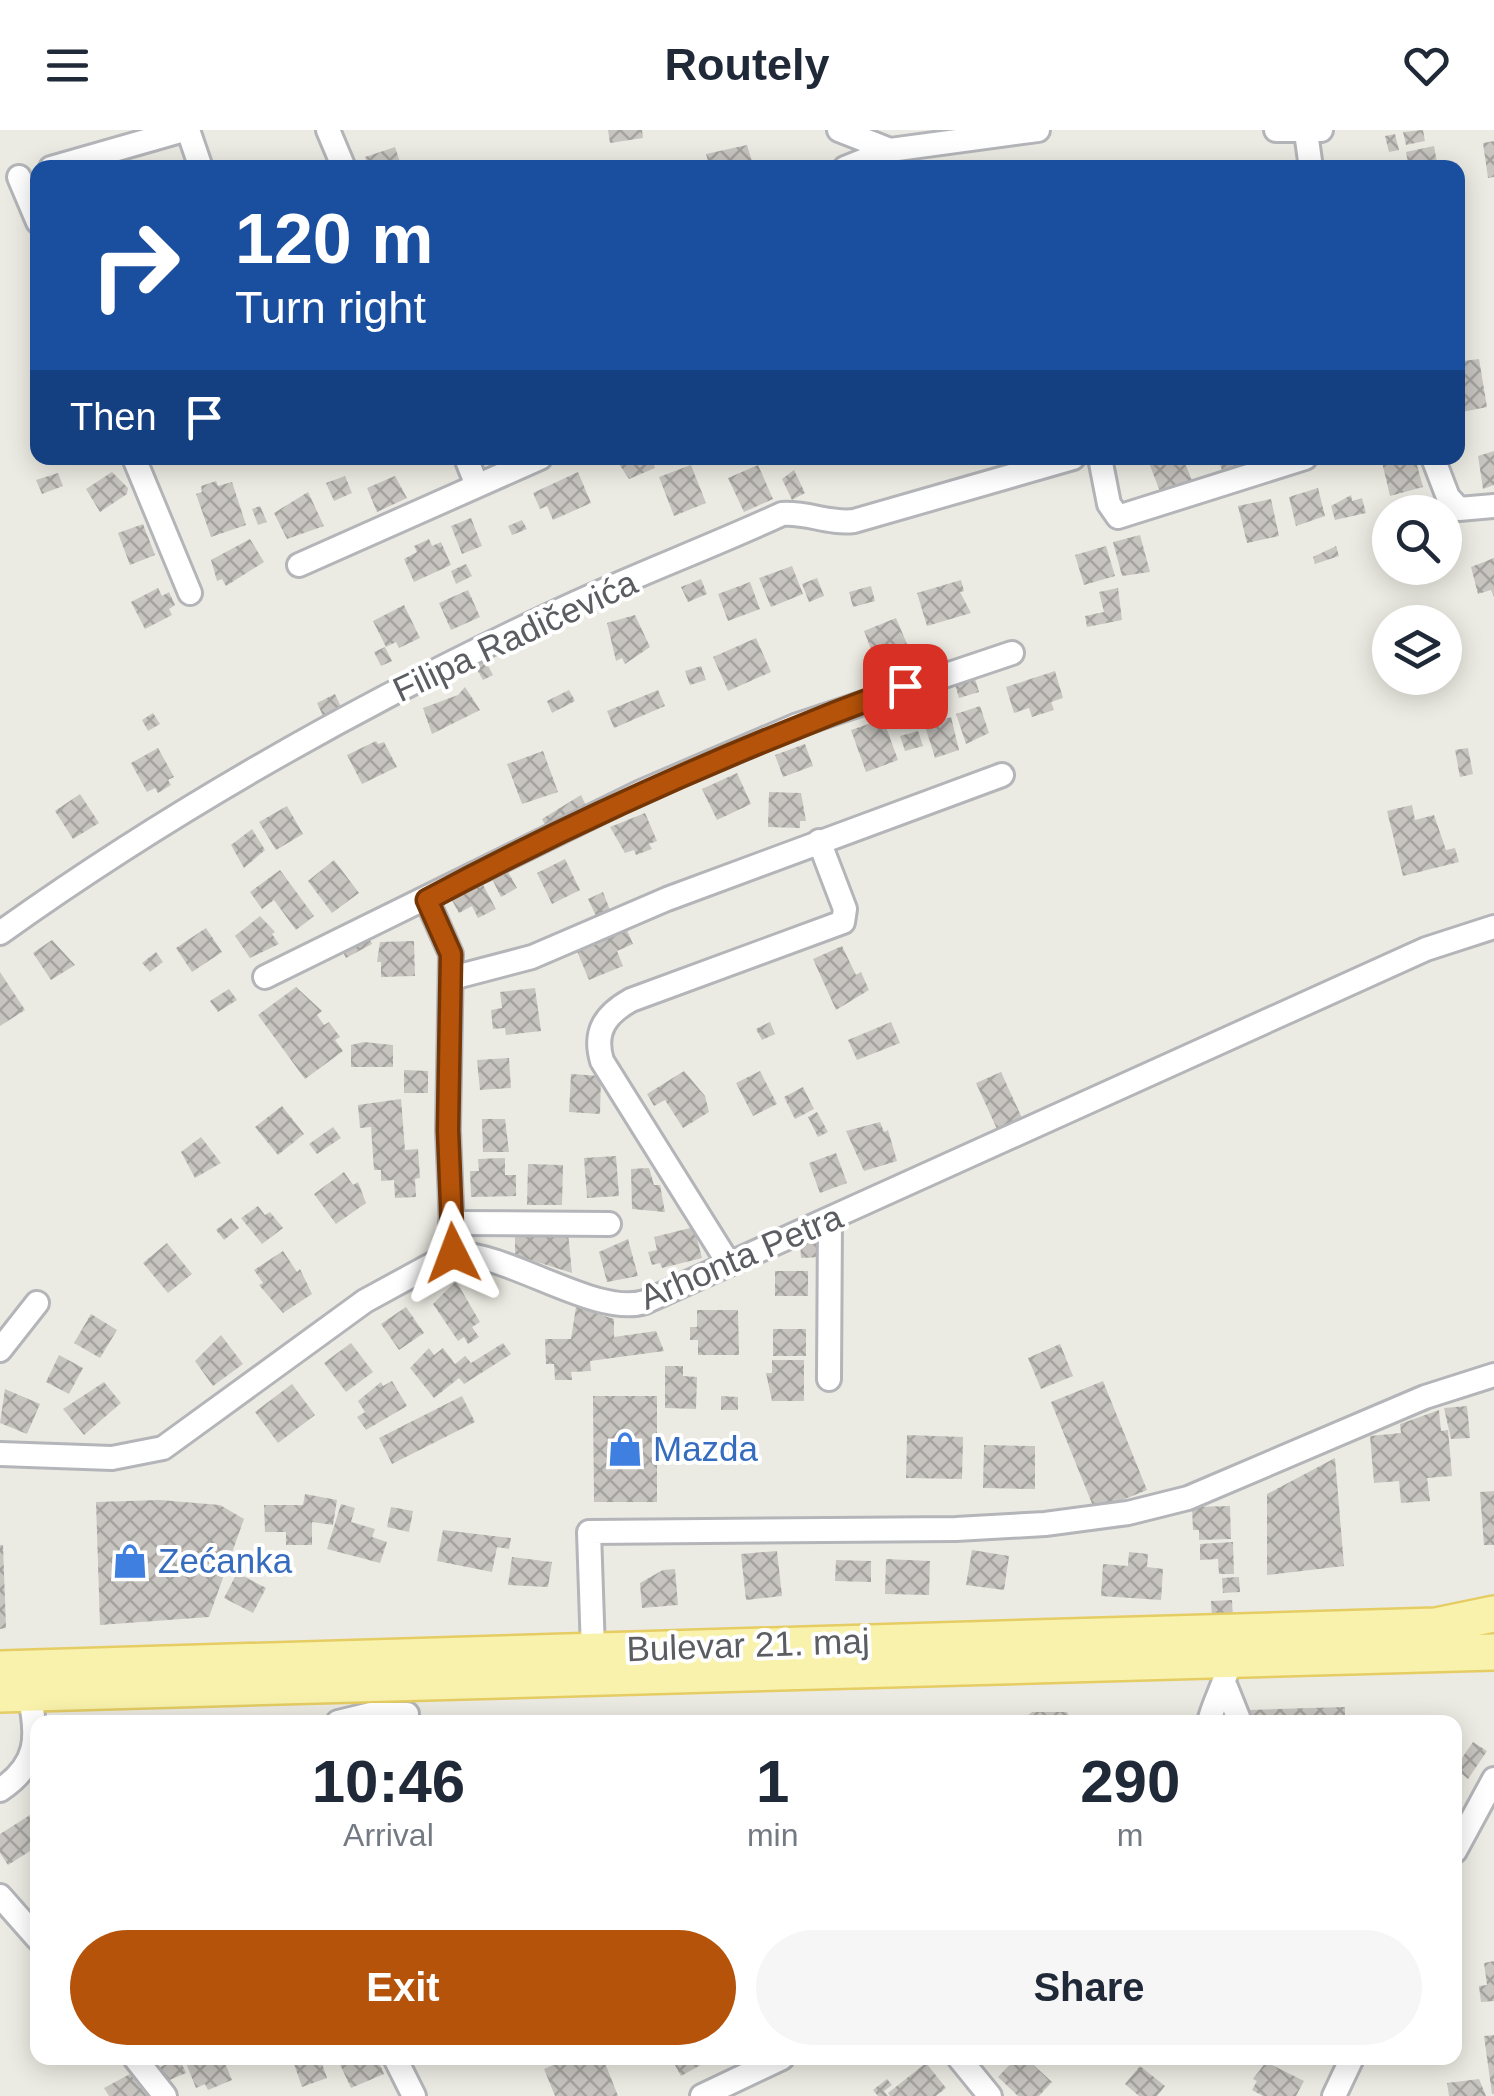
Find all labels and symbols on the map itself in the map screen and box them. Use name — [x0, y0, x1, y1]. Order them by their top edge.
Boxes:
street label: Filipa Radičevića — [387, 562, 643, 709]
pin — [863, 644, 948, 729]
street label: Arhonta Petra — [634, 1196, 848, 1317]
position arrow — [401, 1201, 505, 1305]
place label: Mazda — [653, 1429, 759, 1468]
shop icon: Mazda — [606, 1430, 644, 1468]
place label: Zećanka — [158, 1541, 293, 1580]
shop icon: Zećanka — [111, 1542, 149, 1580]
street label: Bulevar 21. maj — [626, 1621, 870, 1668]

